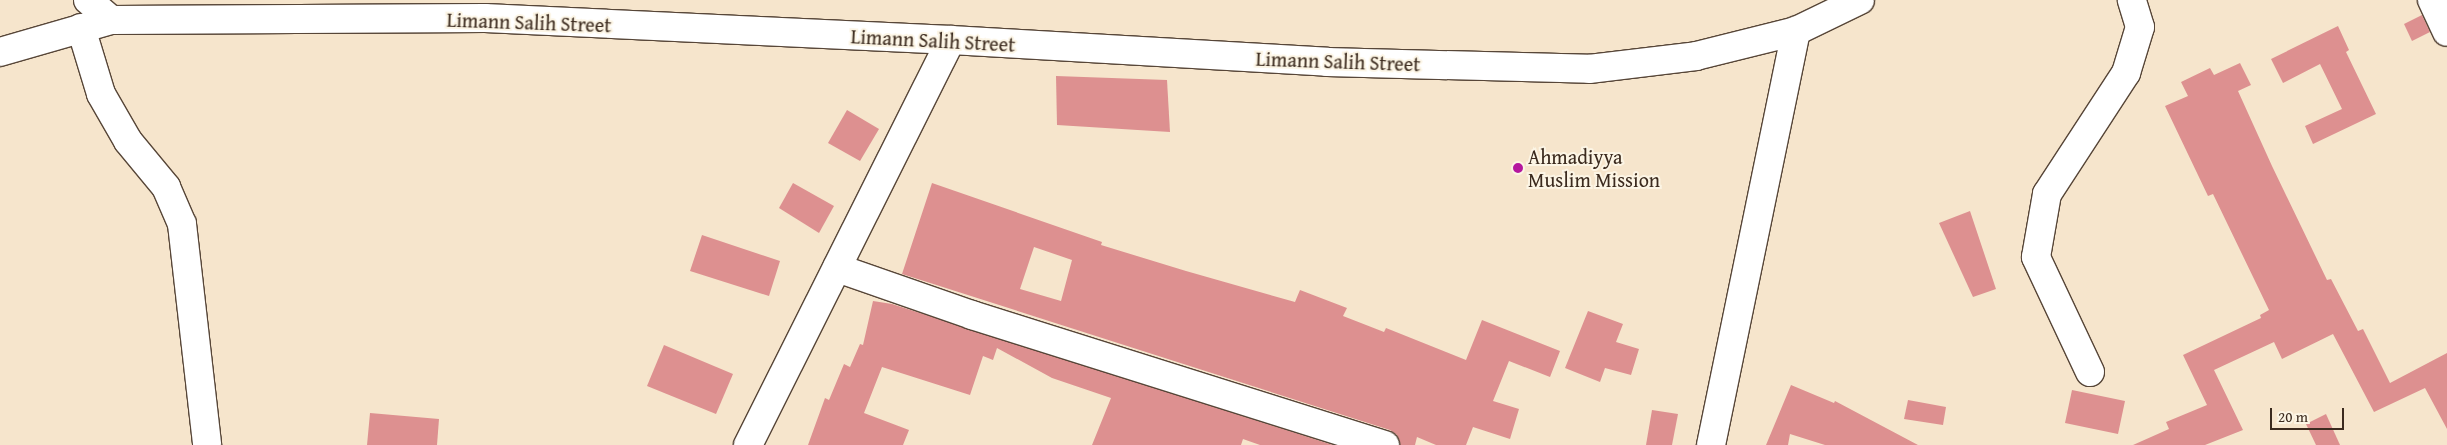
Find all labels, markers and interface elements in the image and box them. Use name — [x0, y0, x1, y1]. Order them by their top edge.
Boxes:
street label: Limann Salih Street — [446, 7, 612, 37]
street label: Limann Salih Street — [850, 24, 1016, 56]
street label: Limann Salih Street — [1255, 46, 1421, 76]
place label: Ahmadiyya Muslim Mission — [1528, 144, 1660, 191]
marker: Ahmadiyya Muslim Mission — [1512, 162, 1524, 174]
scale bar — [2272, 398, 2346, 430]
text: 20 m — [2278, 406, 2308, 427]

